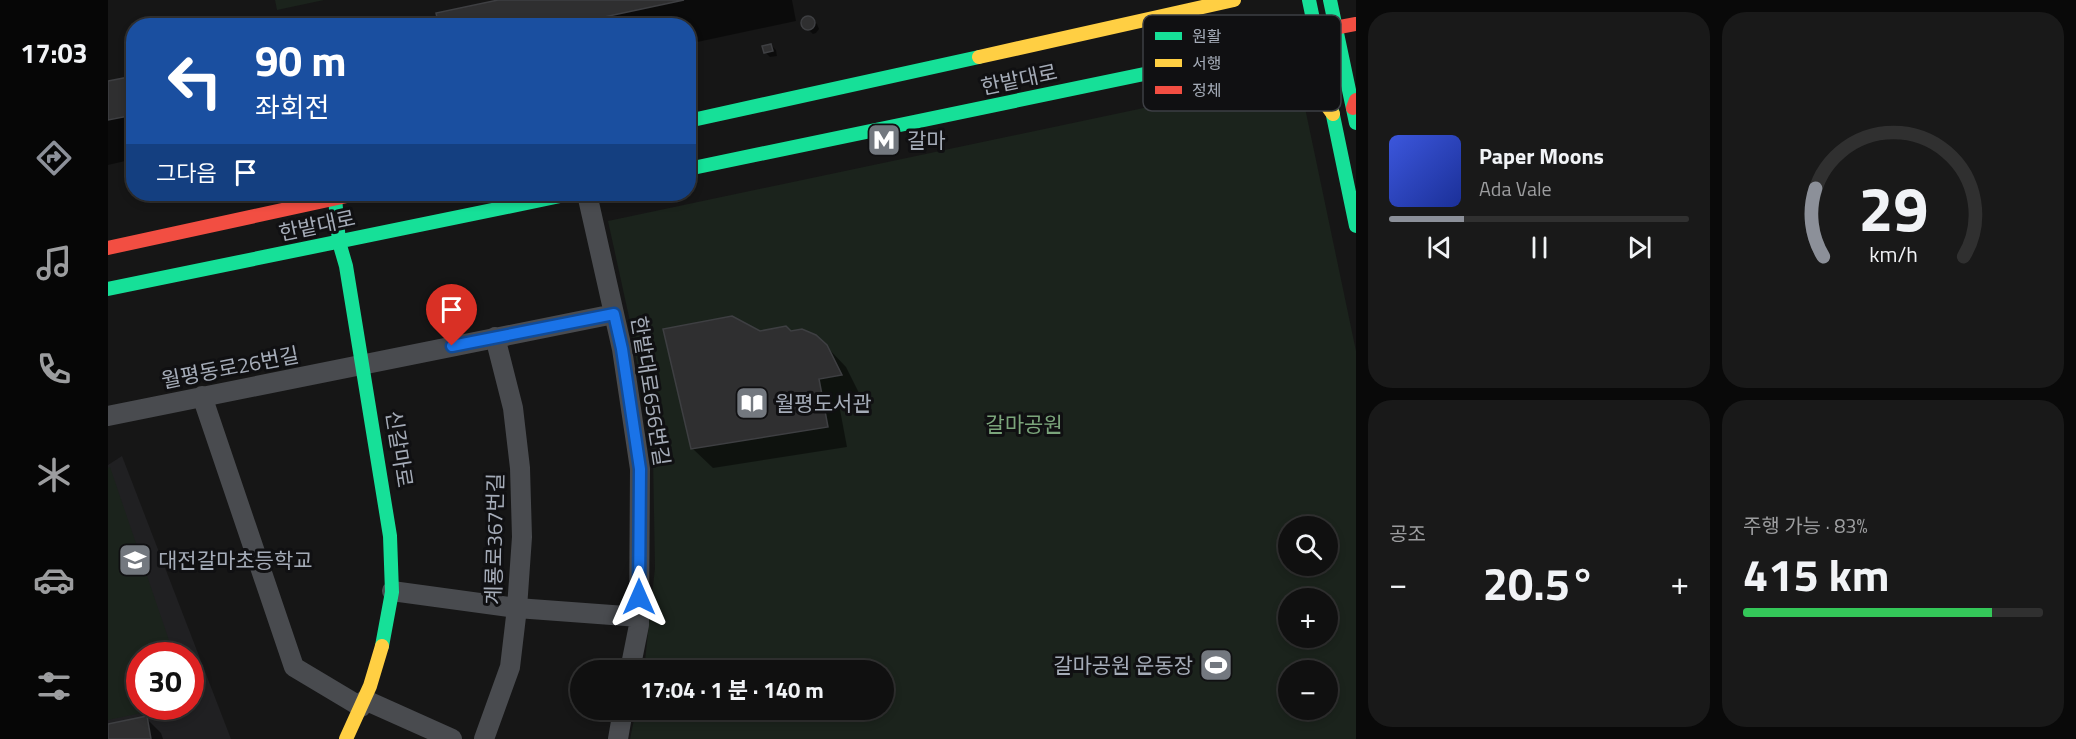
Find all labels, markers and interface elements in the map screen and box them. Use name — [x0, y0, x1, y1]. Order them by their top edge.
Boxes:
legend — [1143, 15, 1341, 111]
text: 원활 — [1192, 24, 1222, 48]
text: 90 m — [255, 28, 347, 92]
text: 17:03 — [20, 32, 88, 73]
icon: left — [156, 42, 234, 120]
text: 서행 — [1192, 51, 1221, 75]
street label: 한밭대로 — [978, 55, 1060, 103]
text: 정체 — [1192, 78, 1221, 102]
text: 좌회전 — [255, 86, 330, 127]
metro station icon: 갈마 — [866, 122, 902, 158]
place label: 갈마 — [907, 124, 946, 156]
icon: directions — [33, 137, 75, 179]
text: Paper Moons — [1479, 139, 1604, 173]
text: 그다음 — [156, 156, 217, 190]
icon: arrive — [229, 156, 262, 189]
text: 29 — [1858, 160, 1928, 255]
text: Ada Vale — [1479, 173, 1552, 204]
street label: 한밭대로 — [276, 201, 358, 249]
icon: previous — [1423, 231, 1456, 264]
icon: pause — [1523, 231, 1556, 264]
icon: next — [1623, 231, 1656, 264]
text: km/h — [1869, 238, 1917, 270]
icon: music — [33, 242, 75, 284]
pin — [426, 284, 477, 346]
icon: arrive — [435, 293, 468, 326]
street label: 한밭대로656번길 — [623, 314, 679, 468]
street label: 월평동로26번길 — [159, 338, 301, 396]
icon: phone — [33, 348, 75, 390]
library icon: 월평도서관 — [734, 385, 770, 421]
place label: 월평도서관 — [775, 387, 872, 419]
street label: 신갈마로 — [378, 408, 422, 490]
park label: 갈마공원 — [985, 408, 1063, 440]
icon: climate — [33, 454, 75, 496]
street label: 계룡로367번길 — [477, 473, 511, 605]
text: 주행 가능 · 83% — [1743, 510, 1868, 541]
map controls — [1278, 516, 1338, 720]
button: search — [1278, 516, 1338, 576]
text: 공조 — [1389, 518, 1426, 549]
text: 415 km — [1743, 540, 1889, 608]
school or university icon: 대전갈마초등학교 — [117, 542, 153, 578]
place label: 대전갈마초등학교 — [158, 544, 313, 576]
text: 20.5° — [1483, 549, 1595, 617]
text: − — [1389, 558, 1407, 608]
text: + — [1671, 558, 1689, 608]
icon: car — [33, 559, 75, 601]
position arrow — [607, 565, 671, 629]
button: + — [1278, 588, 1338, 648]
speed limit sign: 30 — [126, 642, 204, 720]
sports icon: 갈마공원 운동장 — [1198, 647, 1234, 683]
place label: 갈마공원 운동장 — [1053, 649, 1193, 681]
button: − — [1278, 660, 1338, 720]
icon: filters — [33, 665, 75, 707]
text: 17:04 · 1 분 · 140 m — [640, 673, 824, 707]

